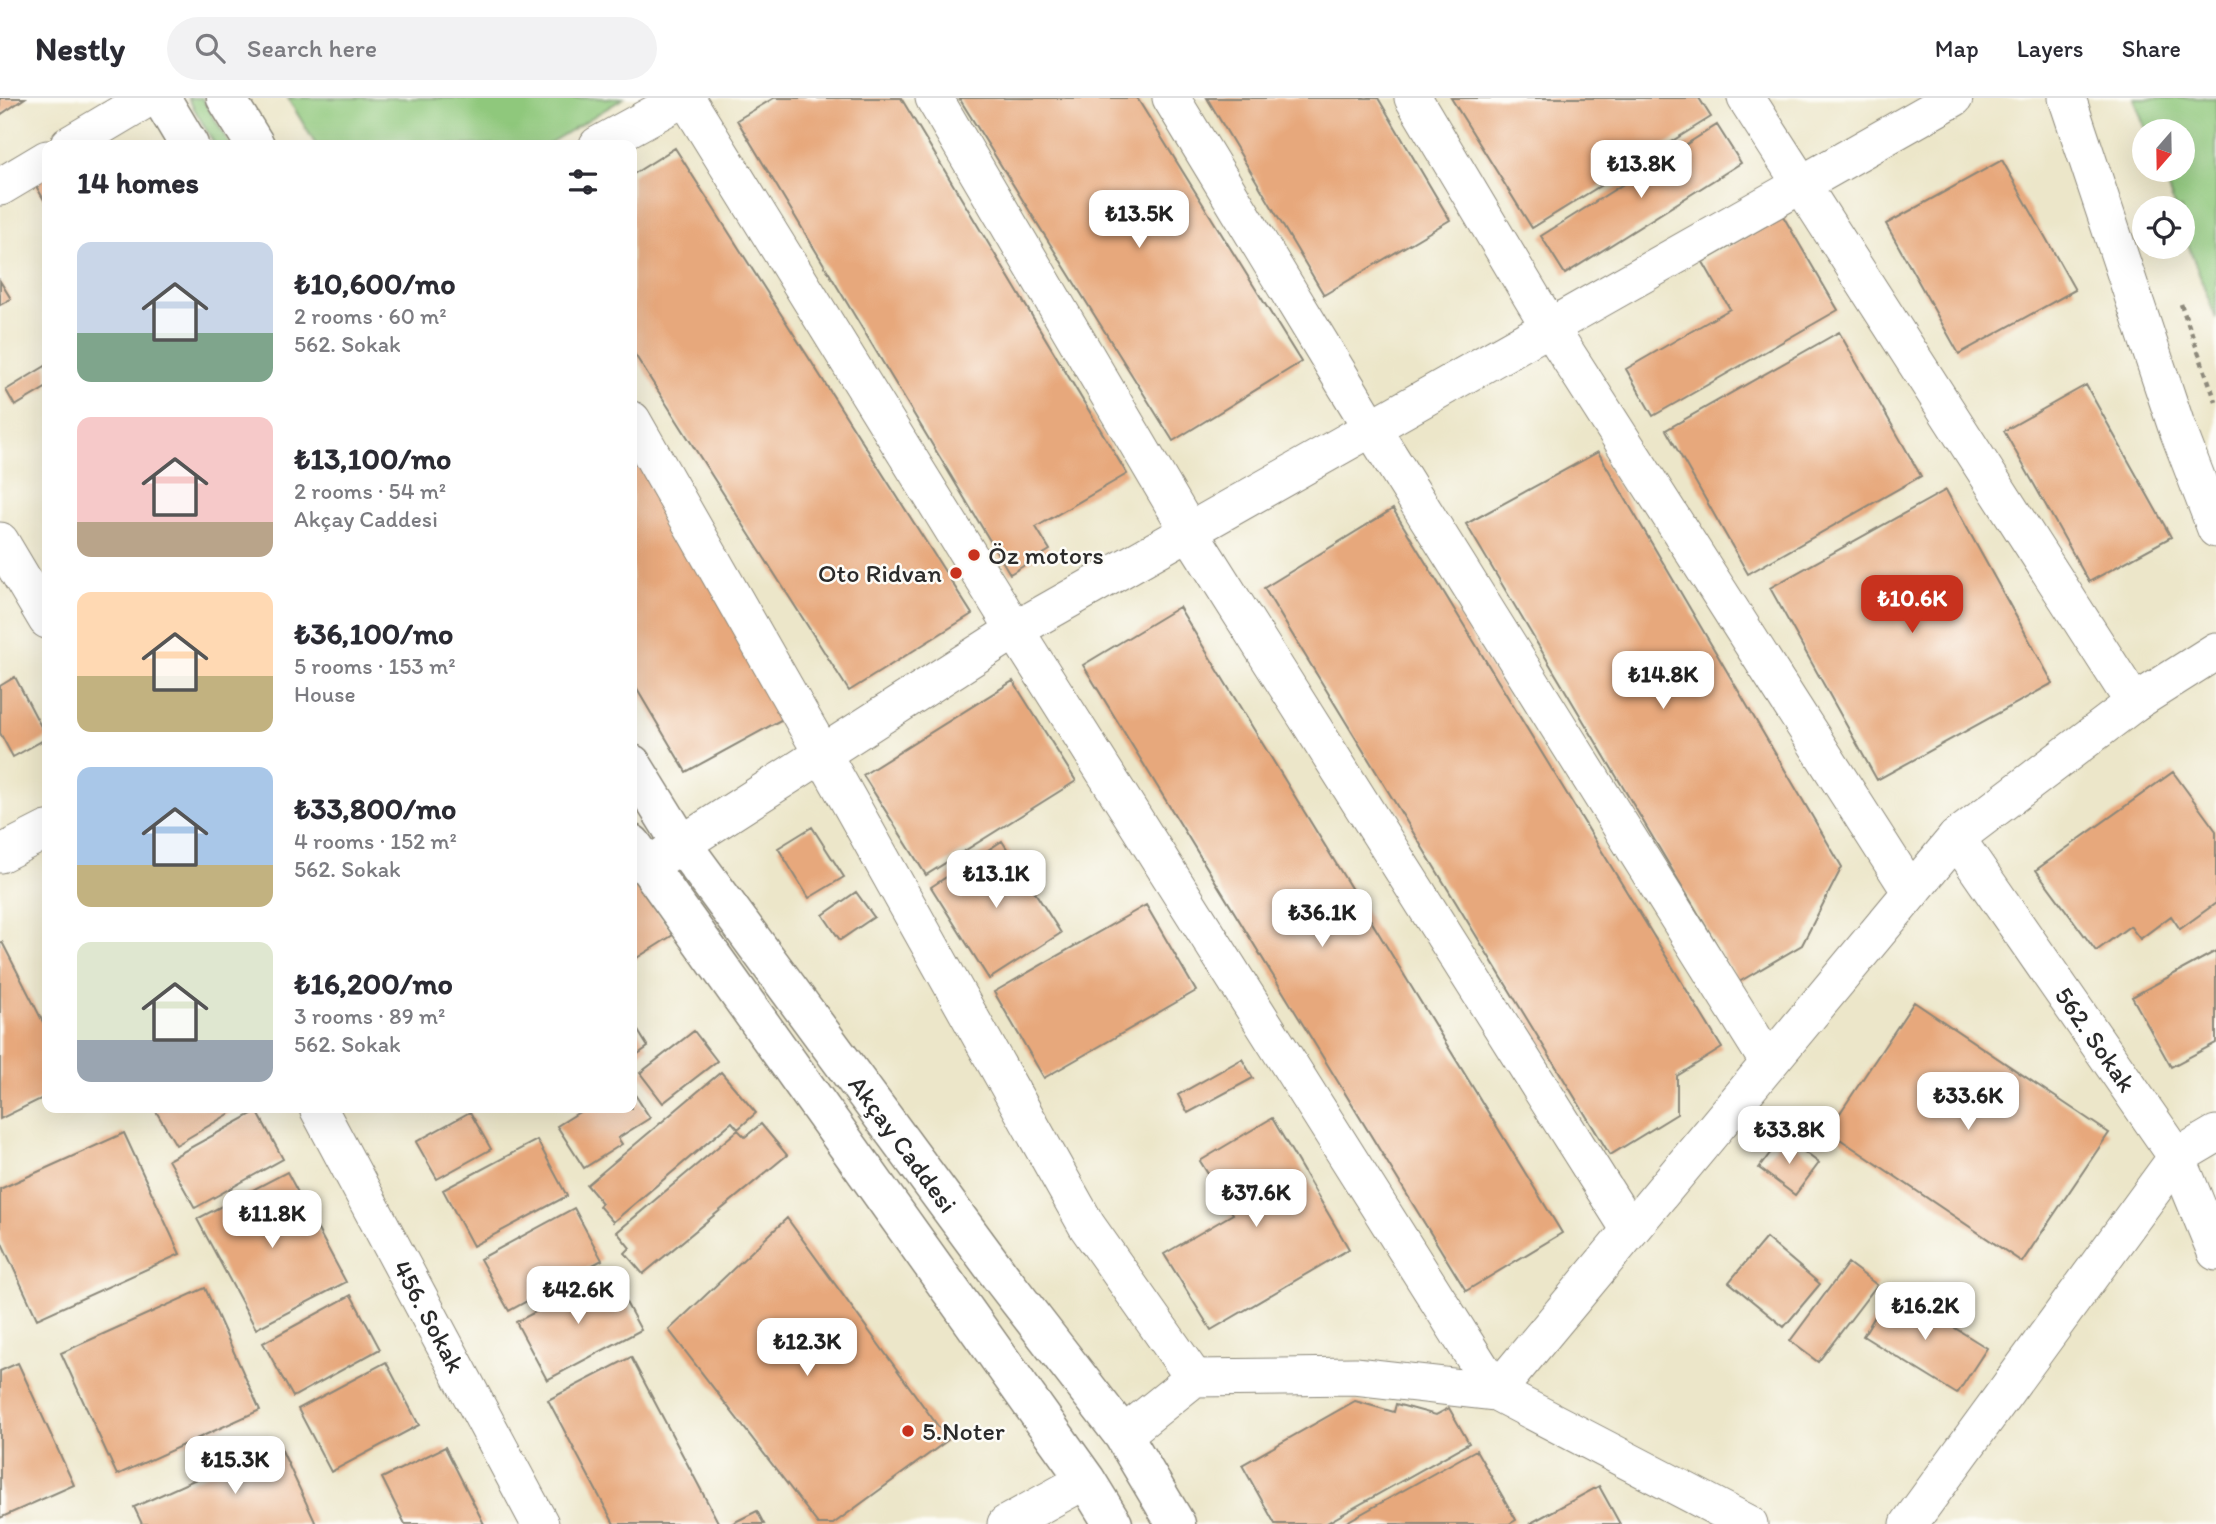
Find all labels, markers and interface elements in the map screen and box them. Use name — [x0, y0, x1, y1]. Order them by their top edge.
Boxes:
search box — [167, 17, 657, 80]
text: Nestly — [35, 29, 125, 68]
icon: search — [191, 29, 229, 67]
text: Search here — [247, 32, 377, 64]
text: Map — [1935, 34, 1979, 63]
text: Layers — [2017, 34, 2084, 63]
text: Share — [2122, 34, 2181, 63]
north arrow — [2132, 119, 2194, 182]
map controls — [2132, 119, 2195, 259]
pin: ₺13.8K — [1584, 140, 1698, 200]
text: ₺13.8K — [1607, 149, 1675, 177]
icon: filters — [564, 163, 602, 201]
text: 14 homes — [77, 164, 199, 201]
pin: ₺13.5K — [1082, 190, 1196, 250]
button: locate — [2132, 196, 2195, 259]
text: ₺13.5K — [1105, 199, 1173, 227]
text: ₺10,600/mo — [294, 265, 456, 302]
icon: home — [133, 270, 217, 354]
text: 2 rooms · 60 m² — [294, 302, 447, 330]
text: 562. Sokak — [294, 330, 401, 358]
text: ₺13,100/mo — [294, 440, 451, 477]
icon: home — [133, 445, 217, 529]
text: 2 rooms · 54 m² — [294, 477, 446, 505]
text: Akçay Caddesi — [294, 505, 438, 533]
place label: Öz motors — [988, 539, 1104, 571]
marker: Öz motors — [966, 547, 982, 563]
place label: Oto Ridvan — [818, 557, 942, 589]
marker: Oto Ridvan — [948, 565, 964, 581]
pin: ₺10.6K — [1855, 575, 1969, 635]
text: ₺10.6K — [1877, 584, 1947, 612]
text: ₺36,100/mo — [294, 615, 453, 652]
icon: home — [133, 620, 217, 704]
text: 5 rooms · 153 m² — [294, 652, 456, 680]
pin: ₺14.8K — [1606, 652, 1720, 711]
text: ₺14.8K — [1628, 660, 1698, 688]
text: House — [294, 680, 356, 708]
text: ₺33,800/mo — [294, 790, 456, 827]
icon: home — [133, 795, 217, 879]
text: 4 rooms · 152 m² — [294, 827, 457, 855]
pin: ₺13.1K — [939, 850, 1053, 910]
text: 562. Sokak — [294, 855, 401, 883]
text: ₺13.1K — [963, 859, 1029, 887]
pin: ₺36.1K — [1265, 890, 1379, 949]
text: ₺36.1K — [1288, 898, 1356, 926]
text: ₺16,200/mo — [294, 965, 453, 1002]
icon: home — [133, 970, 217, 1054]
street label: 562. Sokak — [2048, 981, 2143, 1098]
text: 3 rooms · 89 m² — [294, 1002, 445, 1030]
text: 562. Sokak — [294, 1030, 401, 1058]
street label: Akçay Caddesi — [842, 1069, 964, 1219]
pin: ₺33.6K — [1911, 1072, 2025, 1132]
text: ₺33.6K — [1933, 1081, 2003, 1109]
pin: ₺33.8K — [1732, 1107, 1846, 1166]
text: ₺33.8K — [1754, 1115, 1824, 1143]
pin: ₺37.6K — [1199, 1170, 1313, 1229]
text: ₺37.6K — [1222, 1178, 1290, 1206]
pin: ₺11.8K — [215, 1190, 329, 1250]
text: ₺11.8K — [239, 1199, 305, 1227]
street label: 456. Sokak — [386, 1255, 472, 1378]
pin: ₺42.6K — [521, 1266, 635, 1326]
text: ₺42.6K — [543, 1275, 613, 1303]
pin: ₺16.2K — [1868, 1282, 1982, 1342]
text: ₺16.2K — [1891, 1291, 1959, 1319]
pin: ₺12.3K — [750, 1318, 864, 1378]
text: ₺12.3K — [773, 1327, 841, 1355]
place label: 5.Noter — [922, 1415, 1005, 1447]
marker: 5.Noter — [900, 1423, 916, 1439]
pin: ₺15.3K — [178, 1436, 292, 1496]
text: ₺15.3K — [201, 1445, 269, 1473]

